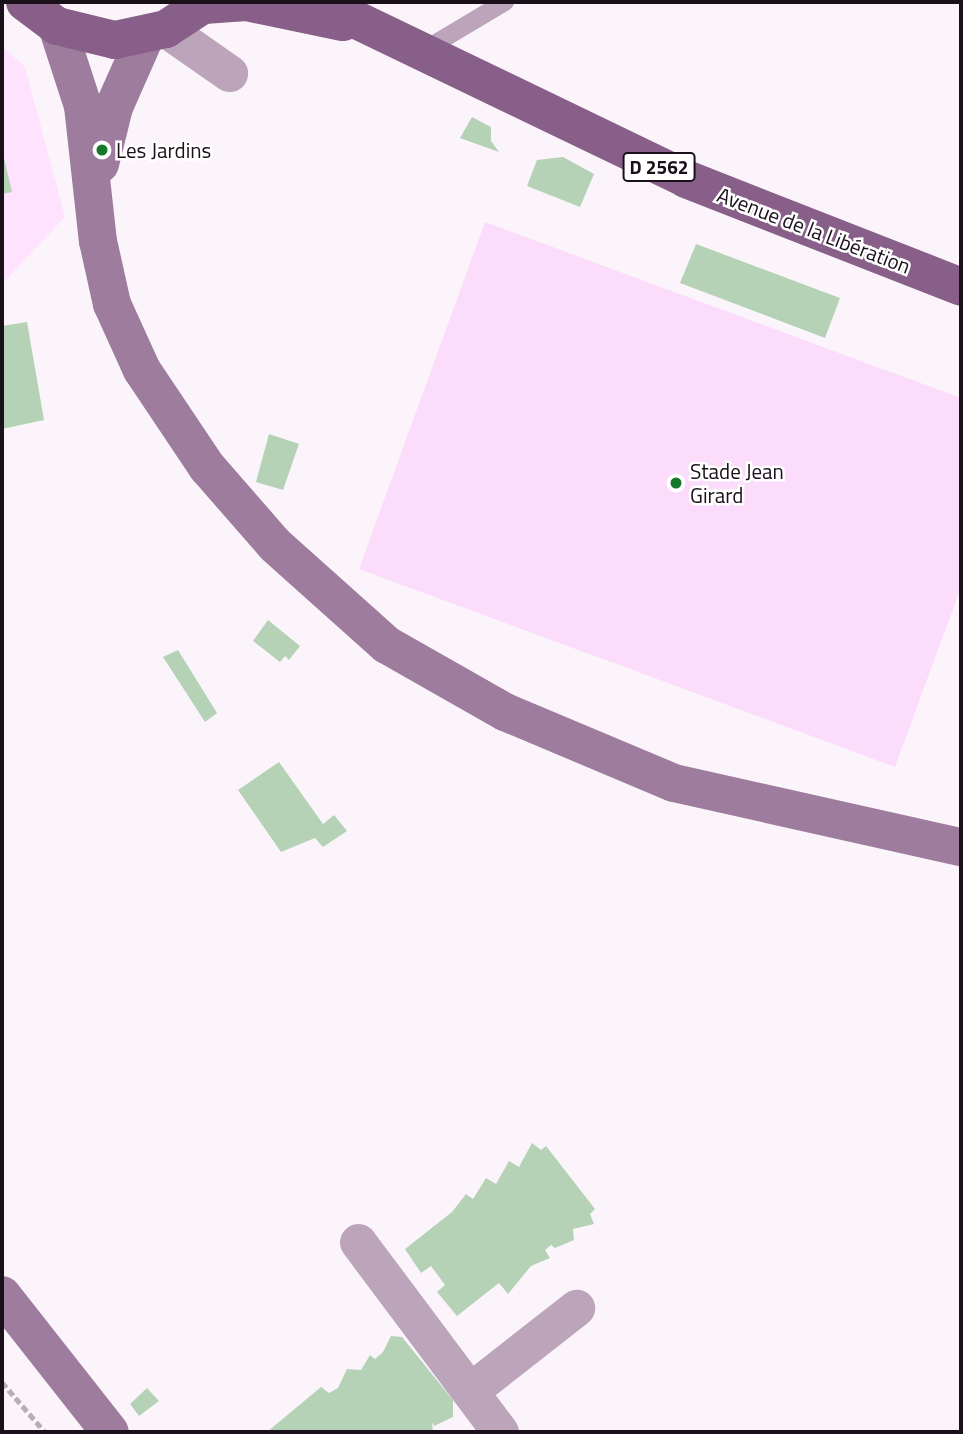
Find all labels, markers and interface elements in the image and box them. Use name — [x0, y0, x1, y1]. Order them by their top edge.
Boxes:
place label: Les Jardins — [116, 137, 211, 163]
marker: Les Jardins — [94, 142, 110, 158]
road number: D 2562 — [622, 152, 696, 182]
street label: Avenue de la Libération — [714, 181, 914, 279]
place label: Stade Jean Girard — [690, 458, 784, 508]
marker: Stade Jean Girard — [668, 475, 684, 491]

